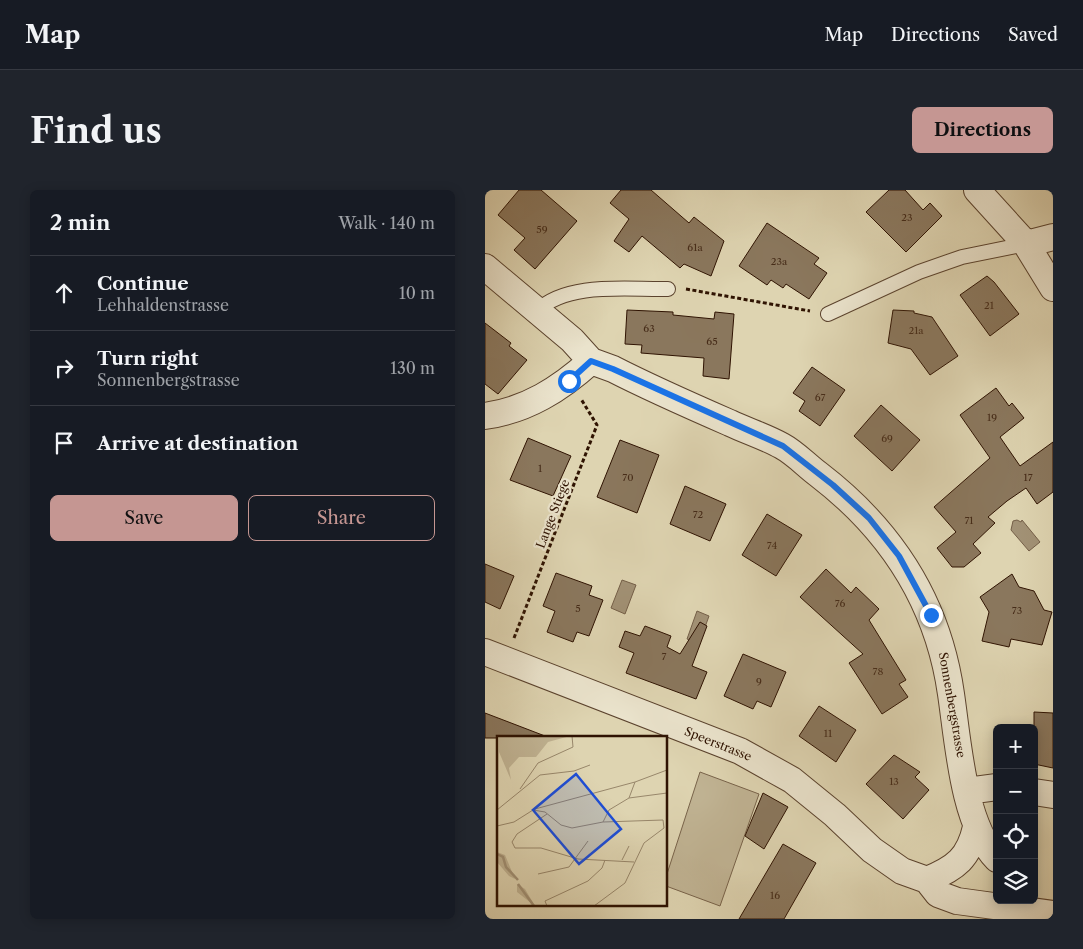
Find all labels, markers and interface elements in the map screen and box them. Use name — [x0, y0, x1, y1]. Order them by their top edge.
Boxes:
text: Map — [25, 20, 80, 49]
text: Map — [824, 24, 863, 46]
text: Directions — [891, 24, 980, 46]
text: Saved — [1008, 24, 1058, 46]
button: Directions — [912, 107, 1053, 153]
text: Find us — [30, 109, 162, 152]
text: 2 min — [50, 210, 110, 235]
house number: 23 — [901, 211, 913, 224]
text: Walk · 140 m — [338, 213, 435, 233]
house number: 59 — [536, 223, 548, 236]
house number: 61a — [687, 241, 703, 254]
house number: 23a — [771, 255, 788, 268]
text: Continue — [97, 272, 189, 295]
icon: ahead — [50, 279, 78, 307]
text: 10 m — [399, 283, 435, 303]
text: Lehhaldenstrasse — [97, 295, 229, 315]
house number: 21 — [984, 299, 995, 312]
house number: 63 — [643, 322, 655, 335]
house number: 21a — [908, 324, 924, 337]
house number: 65 — [706, 335, 718, 348]
text: Turn right — [97, 347, 198, 370]
icon: right — [50, 354, 78, 382]
text: 130 m — [390, 358, 435, 378]
text: Sonnenbergstrasse — [97, 370, 240, 390]
route start — [558, 370, 581, 393]
house number: 67 — [815, 391, 825, 404]
house number: 19 — [987, 411, 997, 424]
icon: arrive — [50, 429, 78, 457]
text: Arrive at destination — [97, 432, 298, 455]
house number: 69 — [881, 432, 893, 445]
house number: 1 — [538, 462, 543, 475]
house number: 70 — [622, 471, 634, 484]
house number: 17 — [1023, 471, 1033, 484]
street label: Lange Stiege — [533, 477, 573, 550]
button: Save — [50, 495, 238, 541]
button: Share — [248, 495, 435, 541]
house number: 72 — [693, 508, 704, 521]
house number: 71 — [964, 514, 974, 527]
house number: 74 — [767, 539, 777, 552]
house number: 76 — [835, 597, 845, 610]
house number: 5 — [575, 602, 581, 615]
route end — [920, 604, 943, 627]
house number: 73 — [1012, 604, 1022, 617]
house number: 7 — [662, 650, 667, 663]
street label: Sonnenbergstrasse — [936, 651, 969, 759]
house number: 78 — [873, 665, 883, 678]
house number: 9 — [756, 675, 762, 688]
street label: Speerstrasse — [682, 723, 754, 764]
map controls — [993, 724, 1038, 904]
button: + — [993, 724, 1038, 769]
house number: 11 — [824, 727, 833, 740]
inset map — [497, 736, 667, 906]
button: − — [993, 769, 1038, 814]
house number: 13 — [889, 775, 899, 788]
button: locate — [993, 814, 1038, 859]
button: layers — [993, 859, 1038, 904]
house number: 16 — [770, 889, 780, 902]

